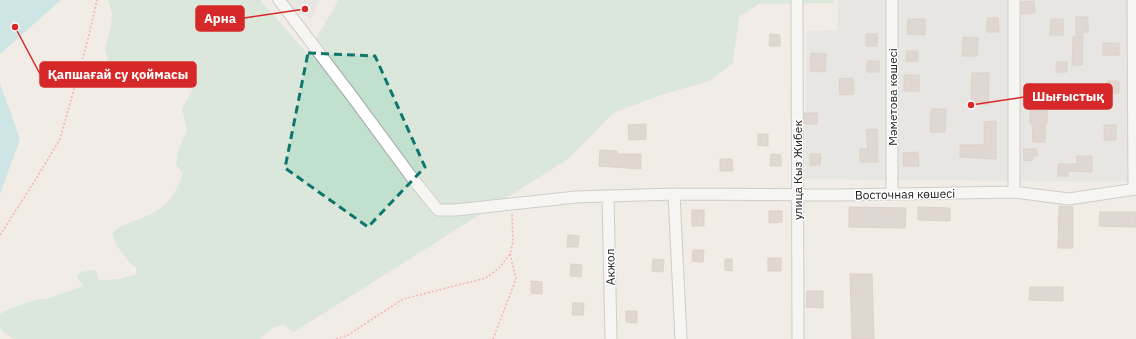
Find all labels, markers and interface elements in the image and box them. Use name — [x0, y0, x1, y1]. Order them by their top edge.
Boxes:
callout: Арна — [196, 6, 244, 31]
text: Арна — [204, 10, 236, 27]
street label: Мәметова көшесі — [885, 48, 900, 146]
callout: Қапшағай су қоймасы — [40, 62, 196, 87]
text: Қапшағай су қоймасы — [48, 66, 188, 83]
callout: Шығыстық — [1024, 84, 1112, 109]
text: Шығыстық — [1032, 88, 1104, 105]
street label: улица Кыз Жибек — [790, 120, 805, 220]
street label: Восточная көшесі — [855, 186, 955, 202]
street label: Акжол — [602, 248, 618, 286]

